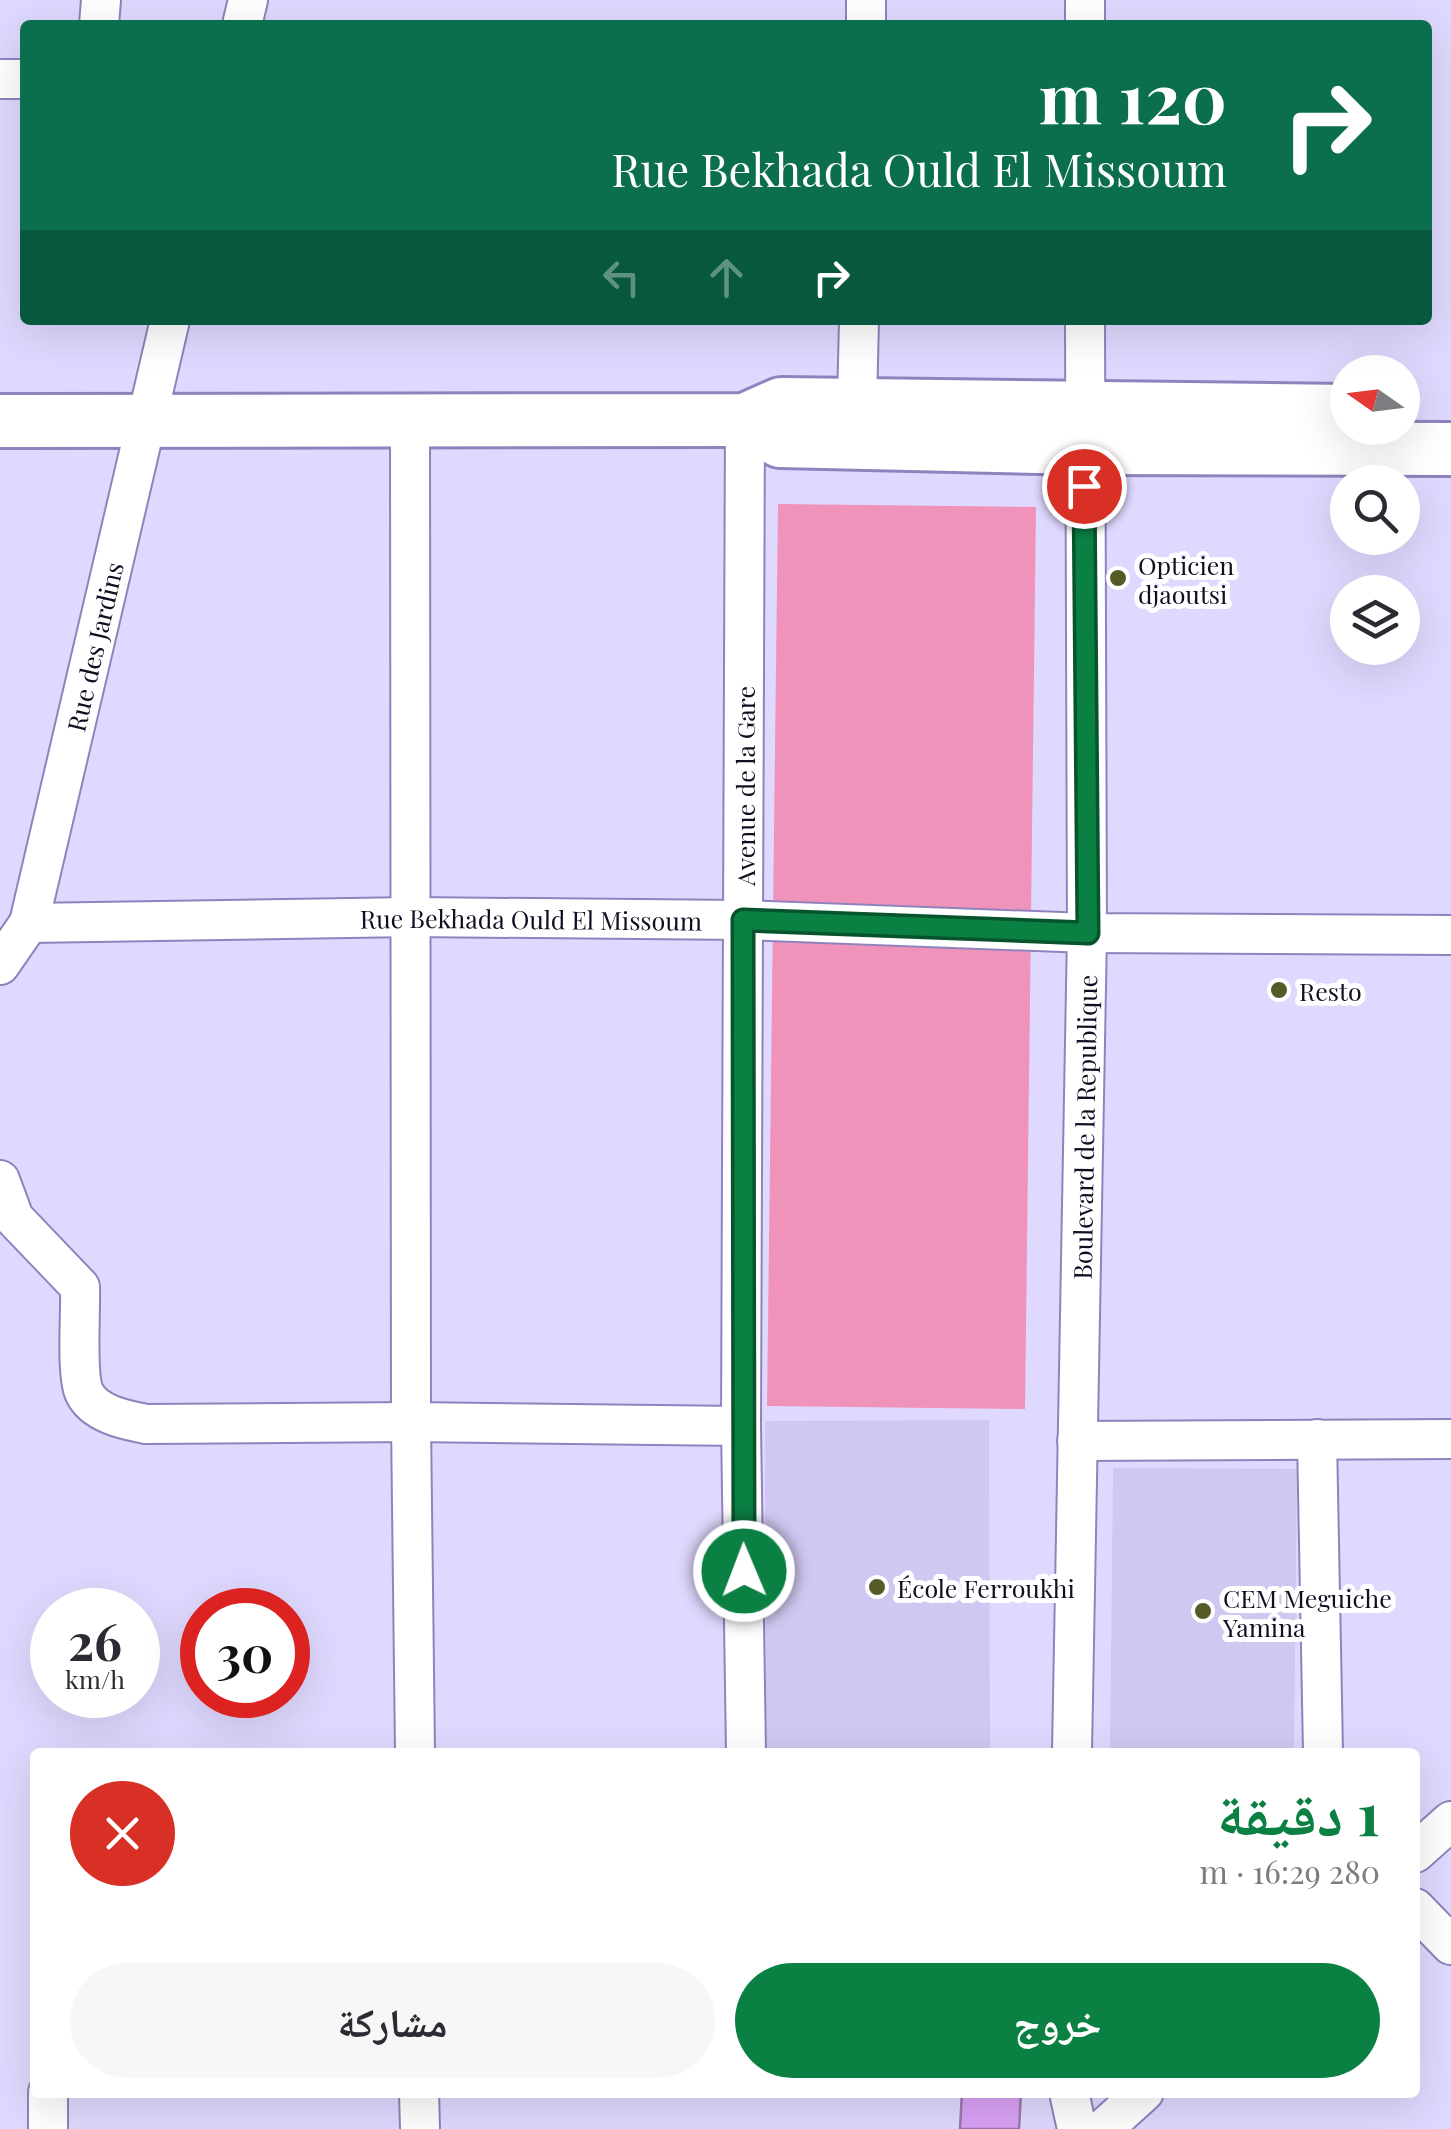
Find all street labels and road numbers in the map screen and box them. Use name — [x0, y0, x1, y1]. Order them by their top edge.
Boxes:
street label: Rue des Jardins — [58, 559, 129, 734]
street label: Avenue de la Gare — [728, 686, 761, 887]
street label: Rue Bekhada Ould El Missoum — [360, 900, 702, 936]
street label: Boulevard de la Republique — [1064, 974, 1103, 1280]

